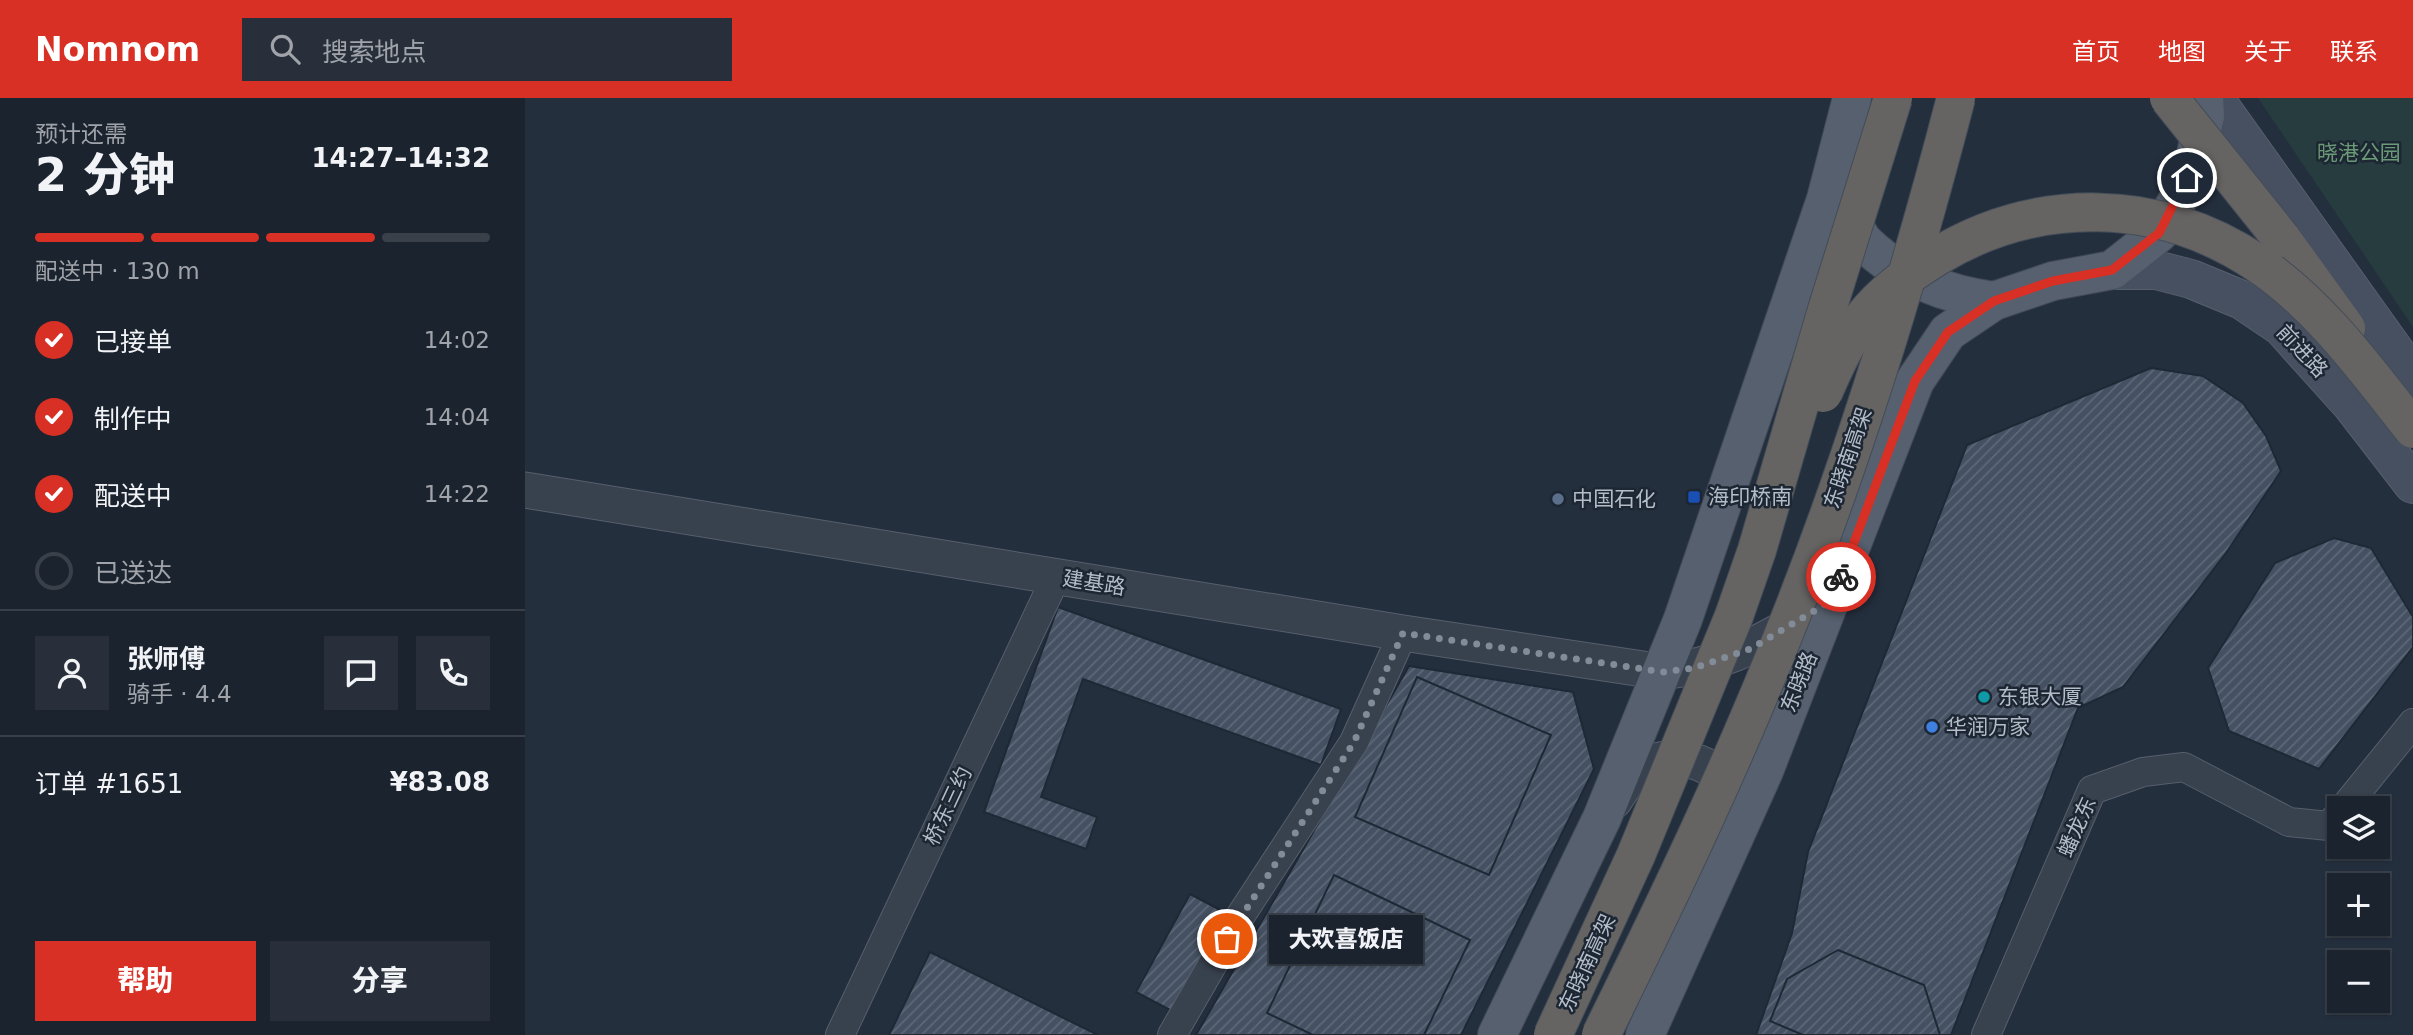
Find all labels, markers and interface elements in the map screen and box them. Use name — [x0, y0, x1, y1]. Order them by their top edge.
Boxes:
search box — [242, 18, 732, 81]
text: Nomnom — [35, 30, 200, 69]
icon: search — [266, 30, 304, 68]
text: 搜索地点 — [322, 37, 426, 67]
text: 首页 — [2072, 38, 2120, 66]
text: 地图 — [2158, 38, 2206, 66]
text: 关于 — [2244, 38, 2292, 66]
text: 联系 — [2330, 38, 2378, 66]
text: 预计还需 — [35, 121, 127, 147]
park label: 晓港公园 — [2317, 141, 2401, 165]
text: 14:27–14:32 — [311, 143, 490, 173]
text: 2 分钟 — [35, 148, 175, 202]
pin — [2157, 148, 2217, 208]
icon: home — [2168, 159, 2206, 197]
text: 配送中 · 130 m — [35, 258, 200, 284]
street label: 前进路 — [2272, 320, 2332, 382]
icon: check — [35, 321, 73, 359]
text: 已接单 — [94, 327, 172, 357]
text: 14:02 — [424, 327, 490, 353]
icon: check — [35, 398, 73, 436]
text: 制作中 — [94, 404, 172, 434]
text: 14:04 — [424, 404, 490, 430]
street label: 东晓南高架 — [1820, 404, 1876, 512]
icon: check — [35, 475, 73, 513]
text: 配送中 — [94, 481, 172, 511]
text: 14:22 — [424, 481, 490, 507]
place label: 海印桥南 — [1708, 485, 1792, 509]
place label: 中国石化 — [1572, 487, 1656, 511]
marker: 海印桥南 — [1686, 489, 1702, 505]
marker: 中国石化 — [1550, 491, 1566, 507]
courier — [1806, 542, 1876, 612]
text: 已送达 — [94, 558, 172, 588]
icon: bike — [1822, 558, 1860, 596]
street label: 建基路 — [1061, 566, 1127, 600]
button: person — [35, 636, 109, 710]
button: chat — [324, 636, 398, 710]
button: phone — [416, 636, 490, 710]
text: 张师傅 — [127, 644, 205, 674]
street label: 东晓路 — [1776, 648, 1822, 716]
text: 骑手 · 4.4 — [127, 681, 232, 707]
place label: 东银大厦 — [1998, 685, 2082, 709]
marker: 东银大厦 — [1976, 689, 1992, 705]
place label: 华润万家 — [1946, 715, 2030, 739]
marker: 华润万家 — [1924, 719, 1940, 735]
street label: 桥东三约 — [919, 763, 977, 849]
text: ¥83.08 — [390, 767, 490, 797]
text: 订单 #1651 — [35, 769, 183, 799]
street label: 蟠龙东 — [2053, 793, 2101, 861]
map controls — [2327, 796, 2390, 1013]
button: layers — [2327, 796, 2390, 859]
button: + — [2327, 873, 2390, 936]
pin — [1197, 909, 1257, 969]
street label: 东晓南高架 — [1554, 910, 1620, 1016]
callout: 大欢喜饭店 — [1269, 914, 1423, 964]
icon: bag — [1208, 920, 1246, 958]
text: 大欢喜饭店 — [1289, 926, 1404, 952]
button: 帮助 — [35, 941, 256, 1021]
button: 分享 — [270, 941, 490, 1021]
button: − — [2327, 950, 2390, 1013]

